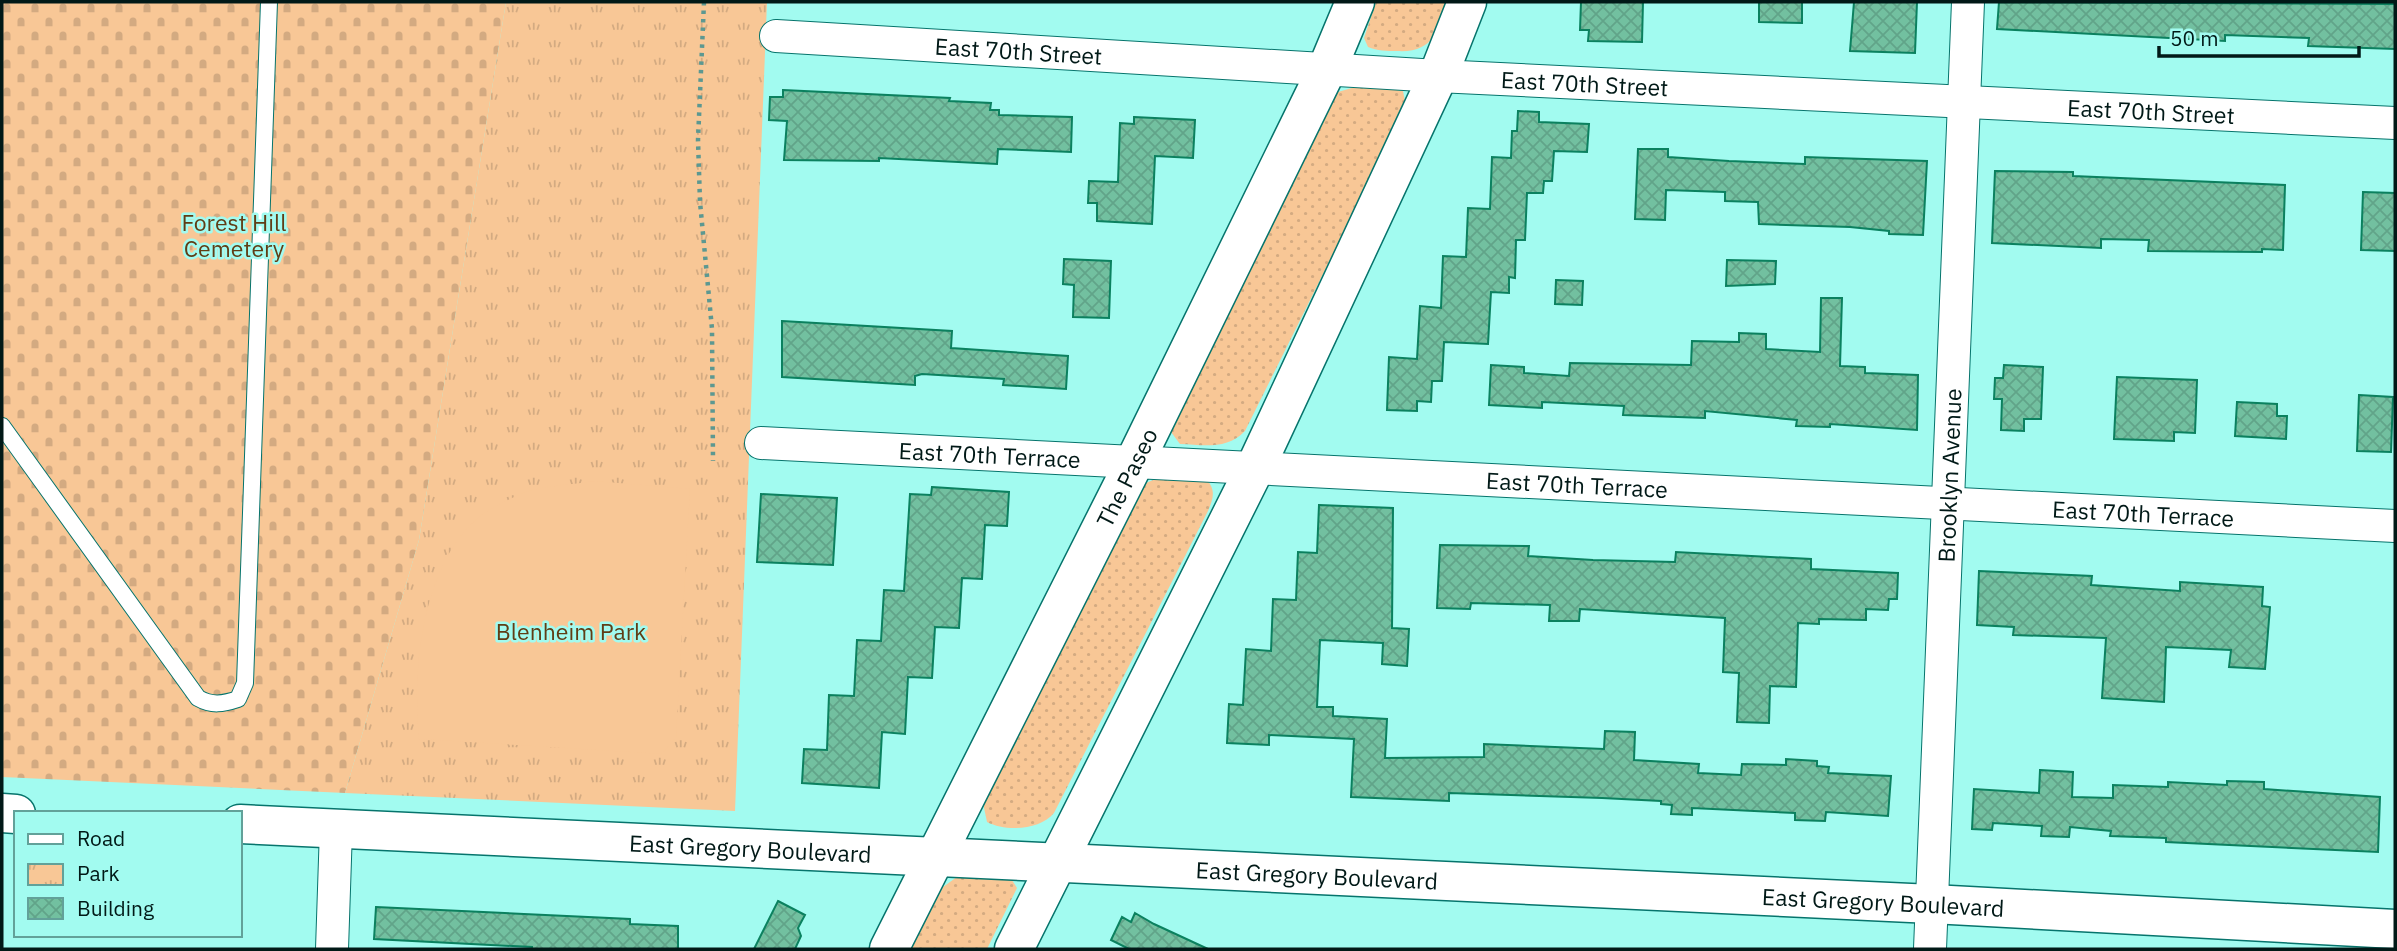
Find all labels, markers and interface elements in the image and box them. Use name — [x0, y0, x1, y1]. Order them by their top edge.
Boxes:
scale bar — [2159, 14, 2358, 58]
text: 50 m — [2170, 24, 2219, 52]
street label: East 70th Street — [934, 31, 1103, 71]
street label: East 70th Street — [1500, 64, 1669, 102]
street label: East 70th Street — [2066, 92, 2235, 130]
park label: Forest Hill Cemetery — [181, 207, 287, 263]
street label: Brooklyn Avenue — [1931, 388, 1967, 563]
street label: The Paseo — [1089, 423, 1164, 532]
street label: East 70th Terrace — [898, 435, 1081, 474]
street label: East 70th Terrace — [1485, 465, 1669, 504]
street label: East 70th Terrace — [2052, 494, 2235, 533]
park label: Blenheim Park — [496, 616, 646, 646]
legend — [14, 811, 242, 937]
text: Road — [77, 824, 125, 852]
street label: East Gregory Boulevard — [629, 827, 872, 869]
street label: East Gregory Boulevard — [1195, 854, 1439, 896]
text: Park — [77, 859, 120, 887]
street label: East Gregory Boulevard — [1761, 881, 2005, 923]
text: Building — [77, 894, 154, 922]

